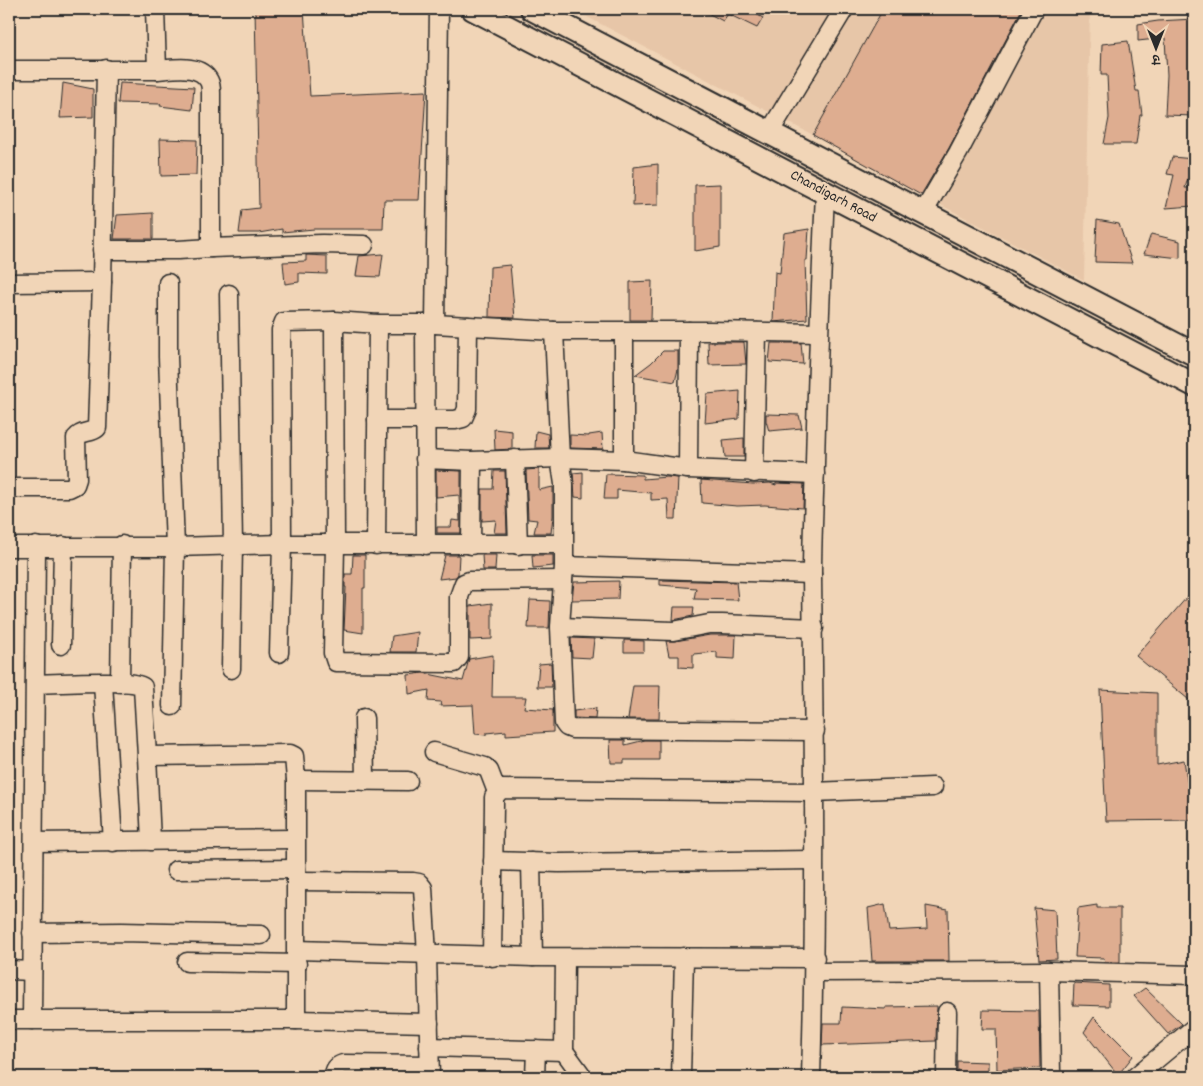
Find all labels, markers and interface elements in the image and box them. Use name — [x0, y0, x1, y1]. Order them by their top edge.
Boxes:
north arrow — [1130, 22, 1180, 72]
text: उ — [1151, 49, 1161, 69]
street label: Chandigarh Road — [786, 165, 880, 229]

